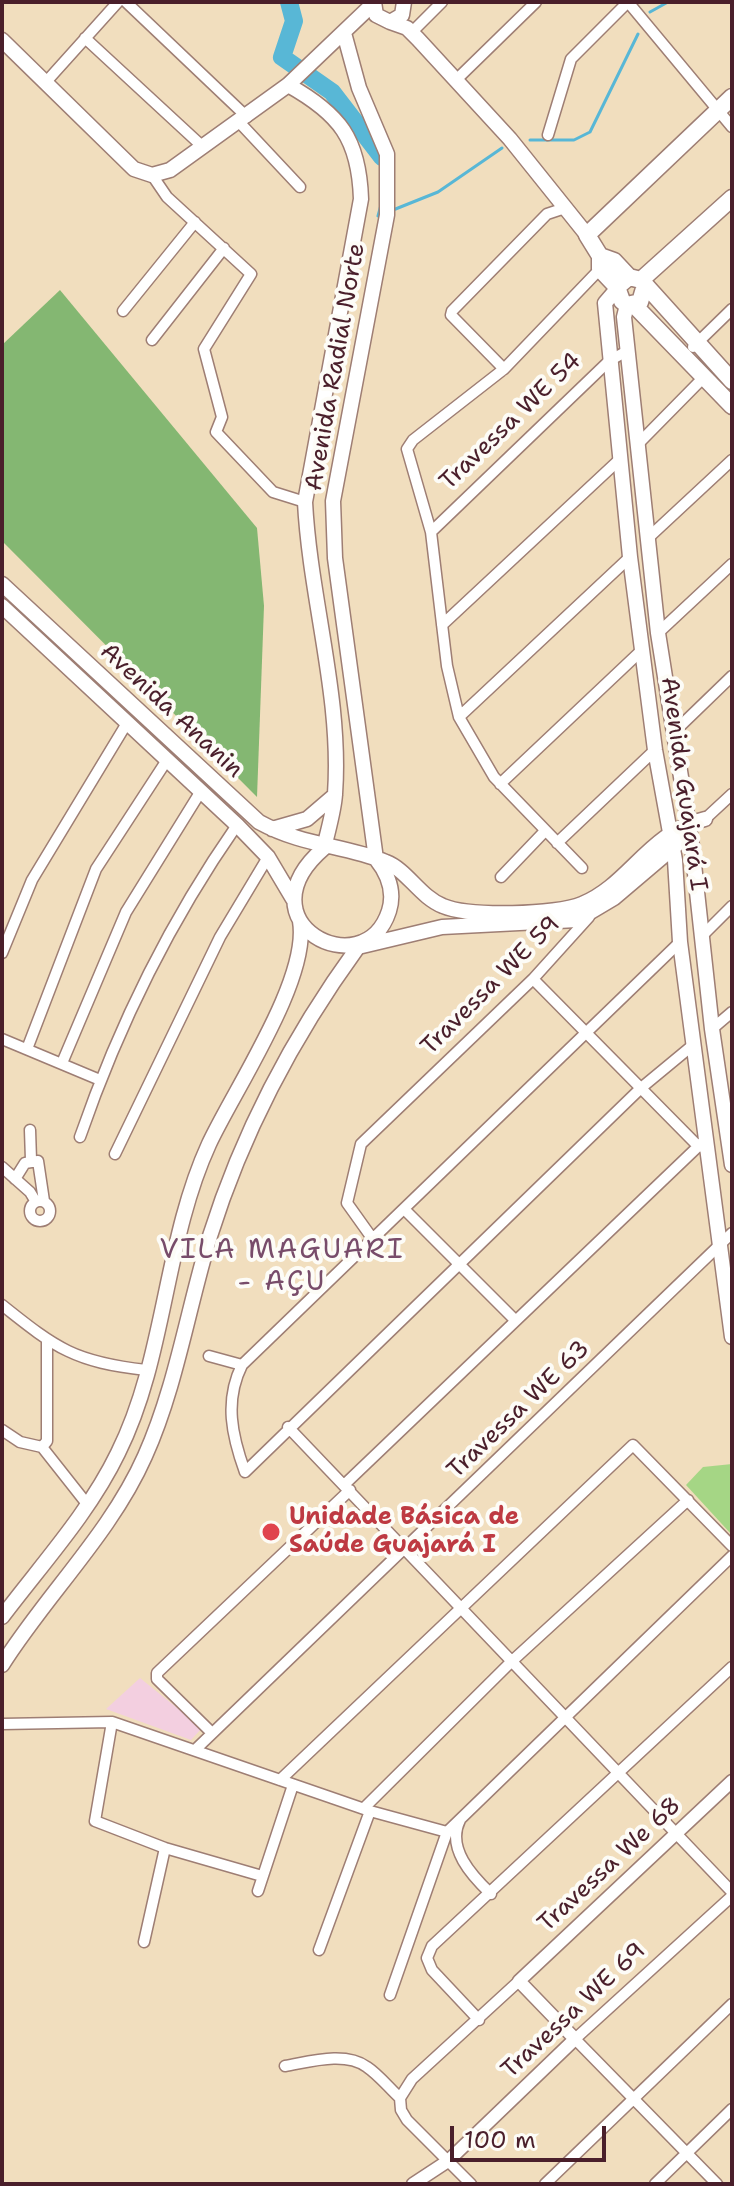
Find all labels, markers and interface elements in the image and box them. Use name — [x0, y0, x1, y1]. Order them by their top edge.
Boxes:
street label: Avenida Radial Norte — [300, 241, 372, 493]
street label: Travessa WE 54 — [434, 347, 588, 497]
street label: Avenida Ananin — [94, 638, 248, 784]
street label: Avenida Guajará I — [654, 675, 712, 893]
street label: Travessa WE 59 — [416, 911, 566, 1061]
district label: VILA MAGUARI - AÇU — [159, 1234, 405, 1300]
street label: Travessa WE 63 — [442, 1335, 596, 1485]
place label: Unidade Básica de Saúde Guajará I — [289, 1504, 519, 1560]
marker: Unidade Básica de Saúde Guajará I — [260, 1521, 282, 1543]
street label: Travessa We 68 — [533, 1791, 687, 1939]
street label: Travessa WE 69 — [496, 1937, 652, 2085]
scale bar — [454, 2110, 610, 2160]
text: 100 m — [464, 2124, 536, 2156]

